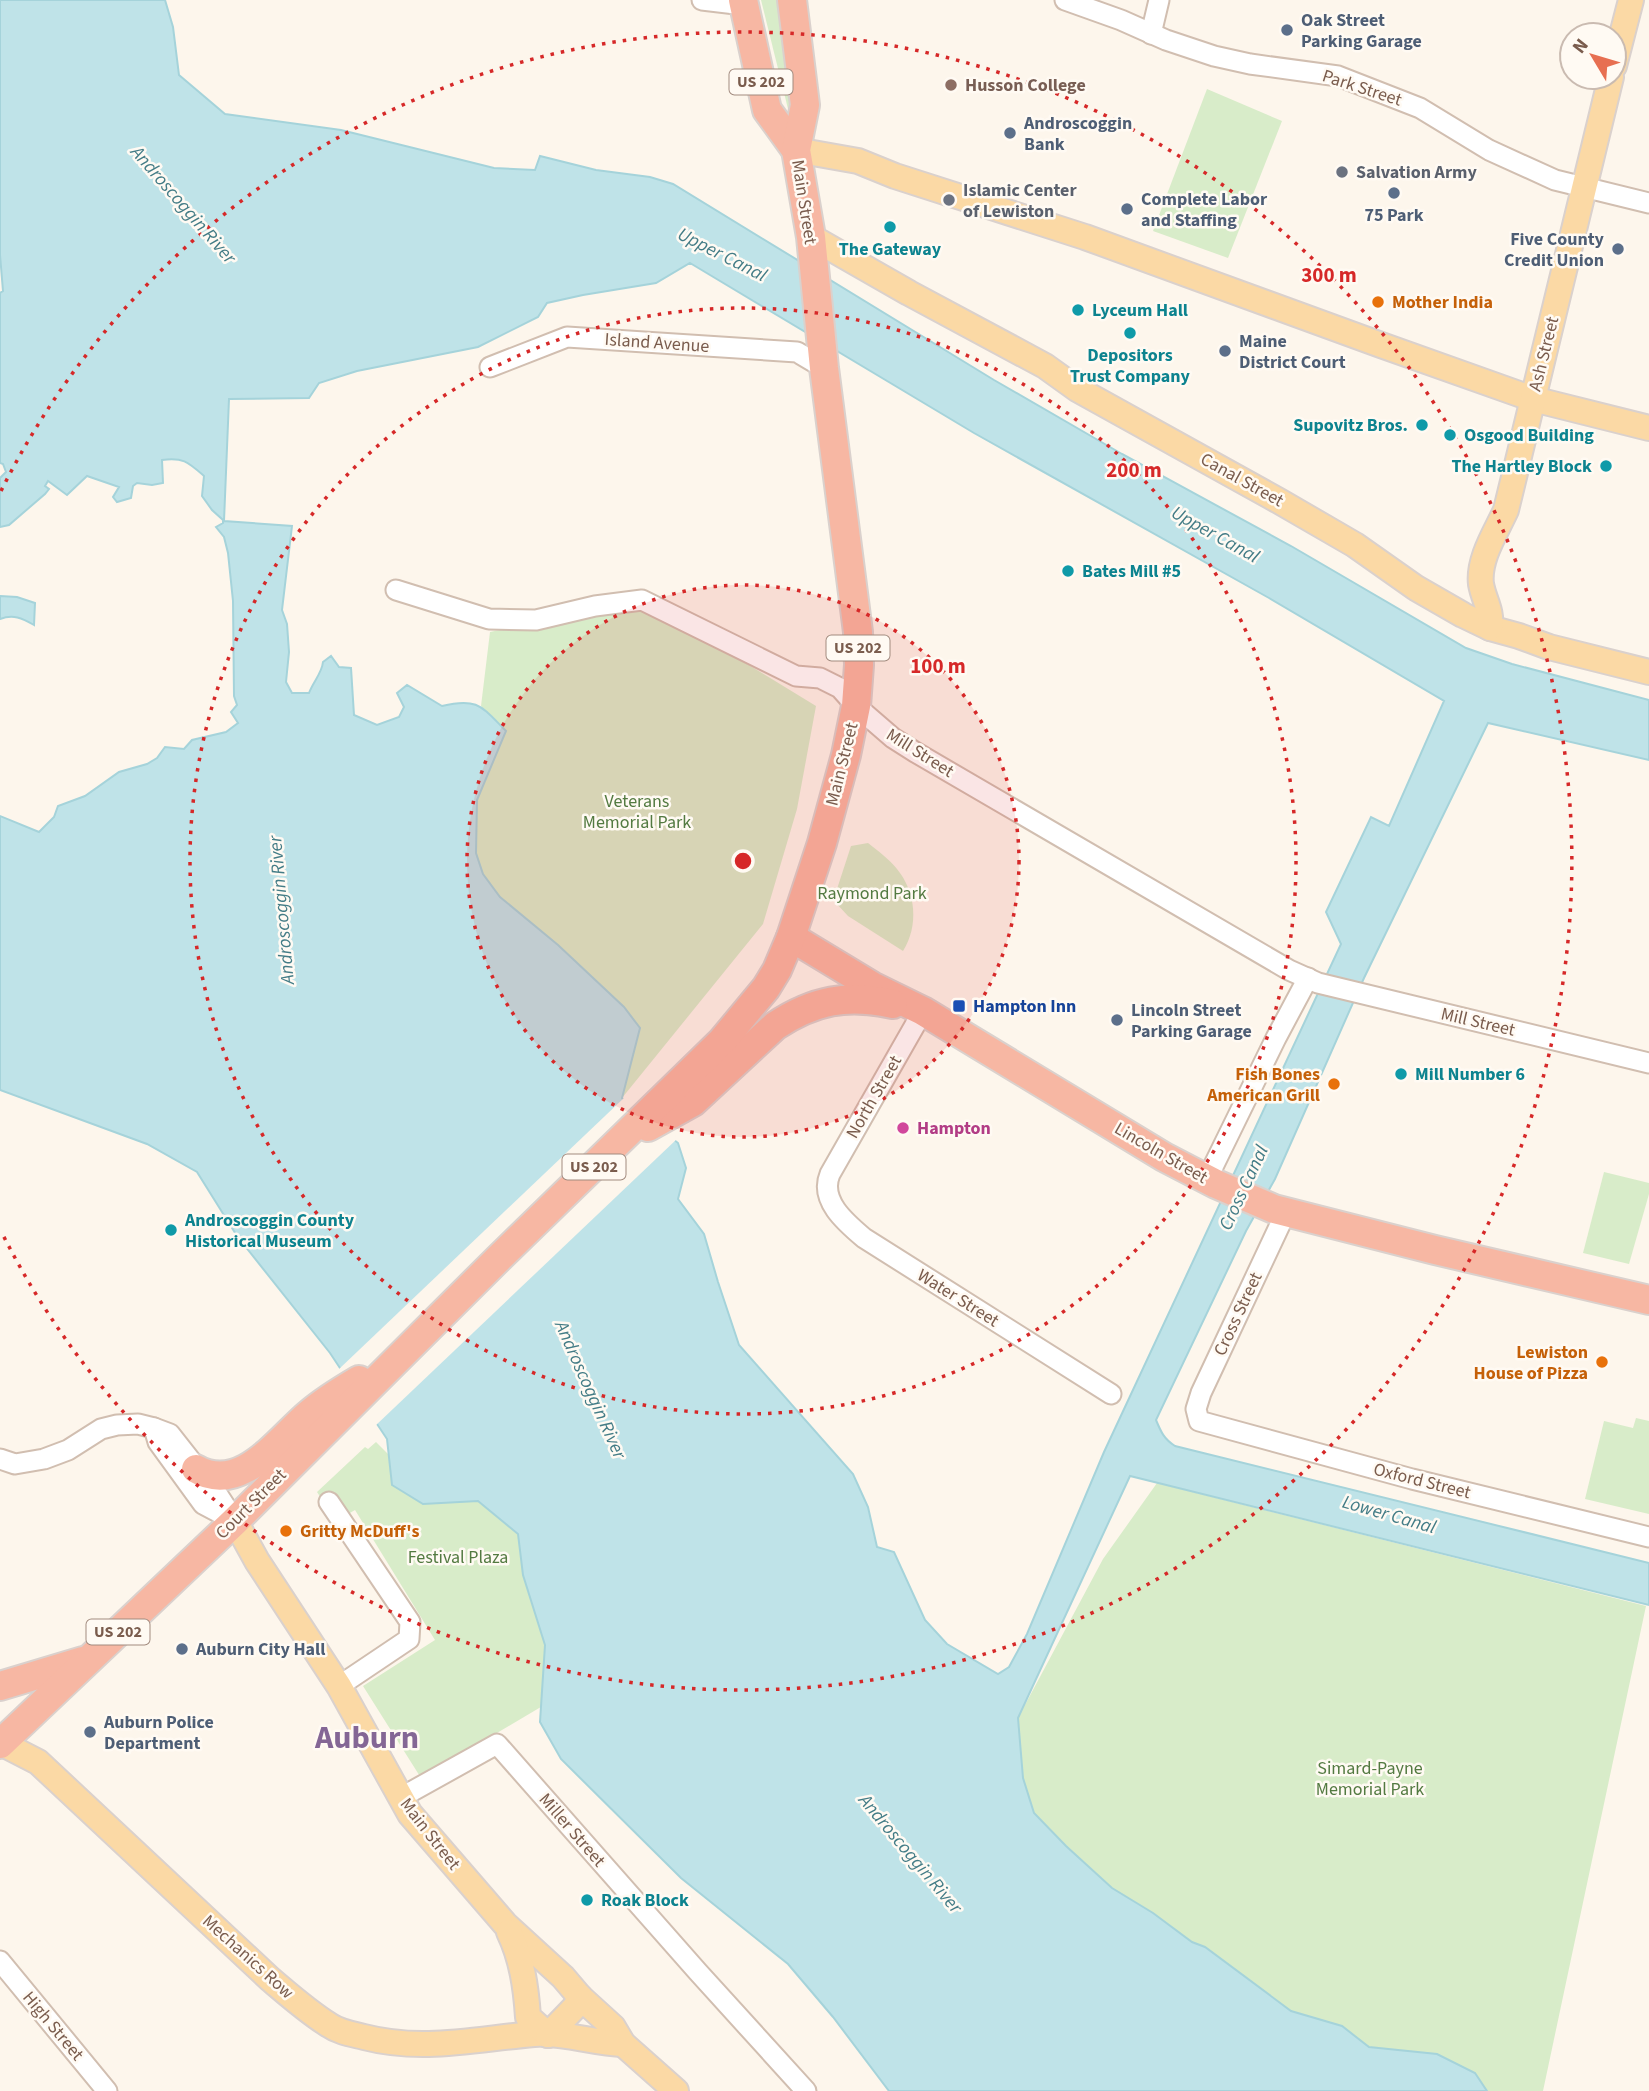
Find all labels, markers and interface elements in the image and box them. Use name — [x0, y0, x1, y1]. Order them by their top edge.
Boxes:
place label: Oak Street Parking Garage — [1301, 8, 1422, 54]
north arrow — [1558, 21, 1628, 91]
marker: Oak Street Parking Garage — [1279, 22, 1295, 38]
text: N — [1566, 33, 1595, 60]
street label: Park Street — [1319, 63, 1405, 113]
road number: US 202 — [730, 69, 792, 94]
place label: Husson College — [965, 73, 1086, 98]
marker: Husson College — [943, 77, 959, 93]
place label: Androscoggin Bank — [1023, 111, 1132, 157]
marker: Androscoggin Bank — [1002, 125, 1018, 141]
water label: Androscoggin River — [123, 139, 243, 271]
street label: Main Street — [785, 158, 823, 246]
place label: Salvation Army — [1356, 160, 1478, 185]
marker: Salvation Army — [1334, 164, 1350, 180]
place label: Islamic Center of Lewiston — [963, 178, 1077, 224]
marker: 75 Park — [1386, 185, 1402, 201]
place label: Complete Labor and Staffing — [1141, 187, 1268, 233]
marker: Islamic Center of Lewiston — [941, 192, 957, 208]
marker: Complete Labor and Staffing — [1119, 201, 1135, 217]
place label: 75 Park — [1364, 203, 1424, 228]
marker: The Gateway — [882, 219, 898, 235]
water label: Upper Canal — [673, 221, 772, 289]
place label: Five County Credit Union — [1504, 227, 1605, 273]
place label: The Gateway — [839, 237, 942, 262]
marker: Five County Credit Union — [1610, 241, 1626, 257]
text: 300 m — [1301, 260, 1357, 290]
place label: Mother India — [1392, 290, 1493, 315]
marker: Mother India — [1370, 294, 1386, 310]
place label: Lyceum Hall — [1092, 298, 1188, 323]
marker: Lyceum Hall — [1070, 302, 1086, 318]
street label: Ash Street — [1523, 314, 1565, 394]
marker: Depositors Trust Company — [1122, 325, 1138, 341]
street label: Island Avenue — [604, 327, 710, 359]
place label: Maine District Court — [1239, 329, 1346, 375]
place label: Depositors Trust Company — [1070, 343, 1191, 389]
marker: Maine District Court — [1217, 343, 1233, 359]
place label: Supovitz Bros. — [1293, 413, 1408, 438]
marker: Supovitz Bros. — [1414, 417, 1430, 433]
place label: Osgood Building — [1464, 423, 1594, 448]
marker: Osgood Building — [1442, 427, 1458, 443]
street label: Canal Street — [1196, 447, 1288, 513]
place label: The Hartley Block — [1451, 454, 1592, 479]
text: 200 m — [1106, 455, 1162, 485]
marker: The Hartley Block — [1598, 458, 1614, 474]
water label: Upper Canal — [1166, 500, 1264, 570]
place label: Bates Mill #5 — [1082, 559, 1181, 584]
marker: Bates Mill #5 — [1060, 563, 1076, 579]
road number: US 202 — [826, 636, 890, 660]
text: 100 m — [910, 651, 966, 681]
street label: Main Street — [820, 720, 864, 808]
street label: Mill Street — [881, 722, 959, 784]
park label: Veterans Memorial Park — [583, 789, 691, 835]
water label: Androscoggin River — [262, 833, 302, 986]
centre of rings — [731, 849, 755, 873]
park label: Raymond Park — [817, 881, 927, 906]
place label: Hampton Inn — [973, 994, 1076, 1019]
marker: Hampton Inn — [951, 998, 967, 1014]
place label: Lincoln Street Parking Garage — [1131, 998, 1252, 1044]
street label: Mill Street — [1438, 1001, 1518, 1043]
marker: Lincoln Street Parking Garage — [1109, 1012, 1125, 1028]
street label: North Street — [840, 1051, 908, 1143]
place label: Fish Bones American Grill — [1206, 1062, 1320, 1108]
place label: Mill Number 6 — [1415, 1062, 1525, 1087]
marker: Mill Number 6 — [1393, 1066, 1409, 1082]
marker: Fish Bones American Grill — [1326, 1076, 1342, 1092]
place label: Hampton — [917, 1116, 991, 1141]
street label: Lincoln Street — [1110, 1116, 1212, 1190]
marker: Hampton — [895, 1120, 911, 1136]
water label: Cross Canal — [1213, 1141, 1276, 1235]
road number: US 202 — [562, 1154, 626, 1180]
place label: Androscoggin County Historical Museum — [184, 1208, 355, 1254]
marker: Androscoggin County Historical Museum — [163, 1222, 179, 1238]
street label: Water Street — [912, 1263, 1004, 1333]
street label: Cross Street — [1208, 1268, 1268, 1360]
water label: Androscoggin River — [547, 1316, 633, 1465]
place label: Lewiston House of Pizza — [1474, 1340, 1588, 1386]
marker: Lewiston House of Pizza — [1594, 1354, 1610, 1370]
street label: Oxford Street — [1371, 1457, 1473, 1505]
street label: Court Street — [210, 1463, 292, 1545]
water label: Lower Canal — [1339, 1489, 1439, 1541]
place label: Gritty McDuff's — [300, 1519, 419, 1544]
marker: Gritty McDuff's — [278, 1523, 294, 1539]
park label: Festival Plaza — [408, 1545, 508, 1570]
road number: US 202 — [86, 1620, 150, 1644]
place label: Auburn City Hall — [195, 1637, 325, 1662]
marker: Auburn City Hall — [174, 1641, 190, 1657]
place label: Auburn Police Department — [103, 1710, 214, 1756]
district label: Auburn — [314, 1715, 419, 1761]
marker: Auburn Police Department — [82, 1724, 98, 1740]
park label: Simard-Payne Memorial Park — [1316, 1756, 1424, 1802]
street label: Miller Street — [533, 1788, 611, 1872]
water label: Androscoggin River — [851, 1788, 969, 1921]
street label: Main Street — [394, 1793, 466, 1875]
place label: Roak Block — [601, 1888, 689, 1913]
marker: Roak Block — [579, 1892, 595, 1908]
street label: Mechanics Row — [197, 1909, 299, 2005]
street label: High Street — [17, 1986, 89, 2066]

